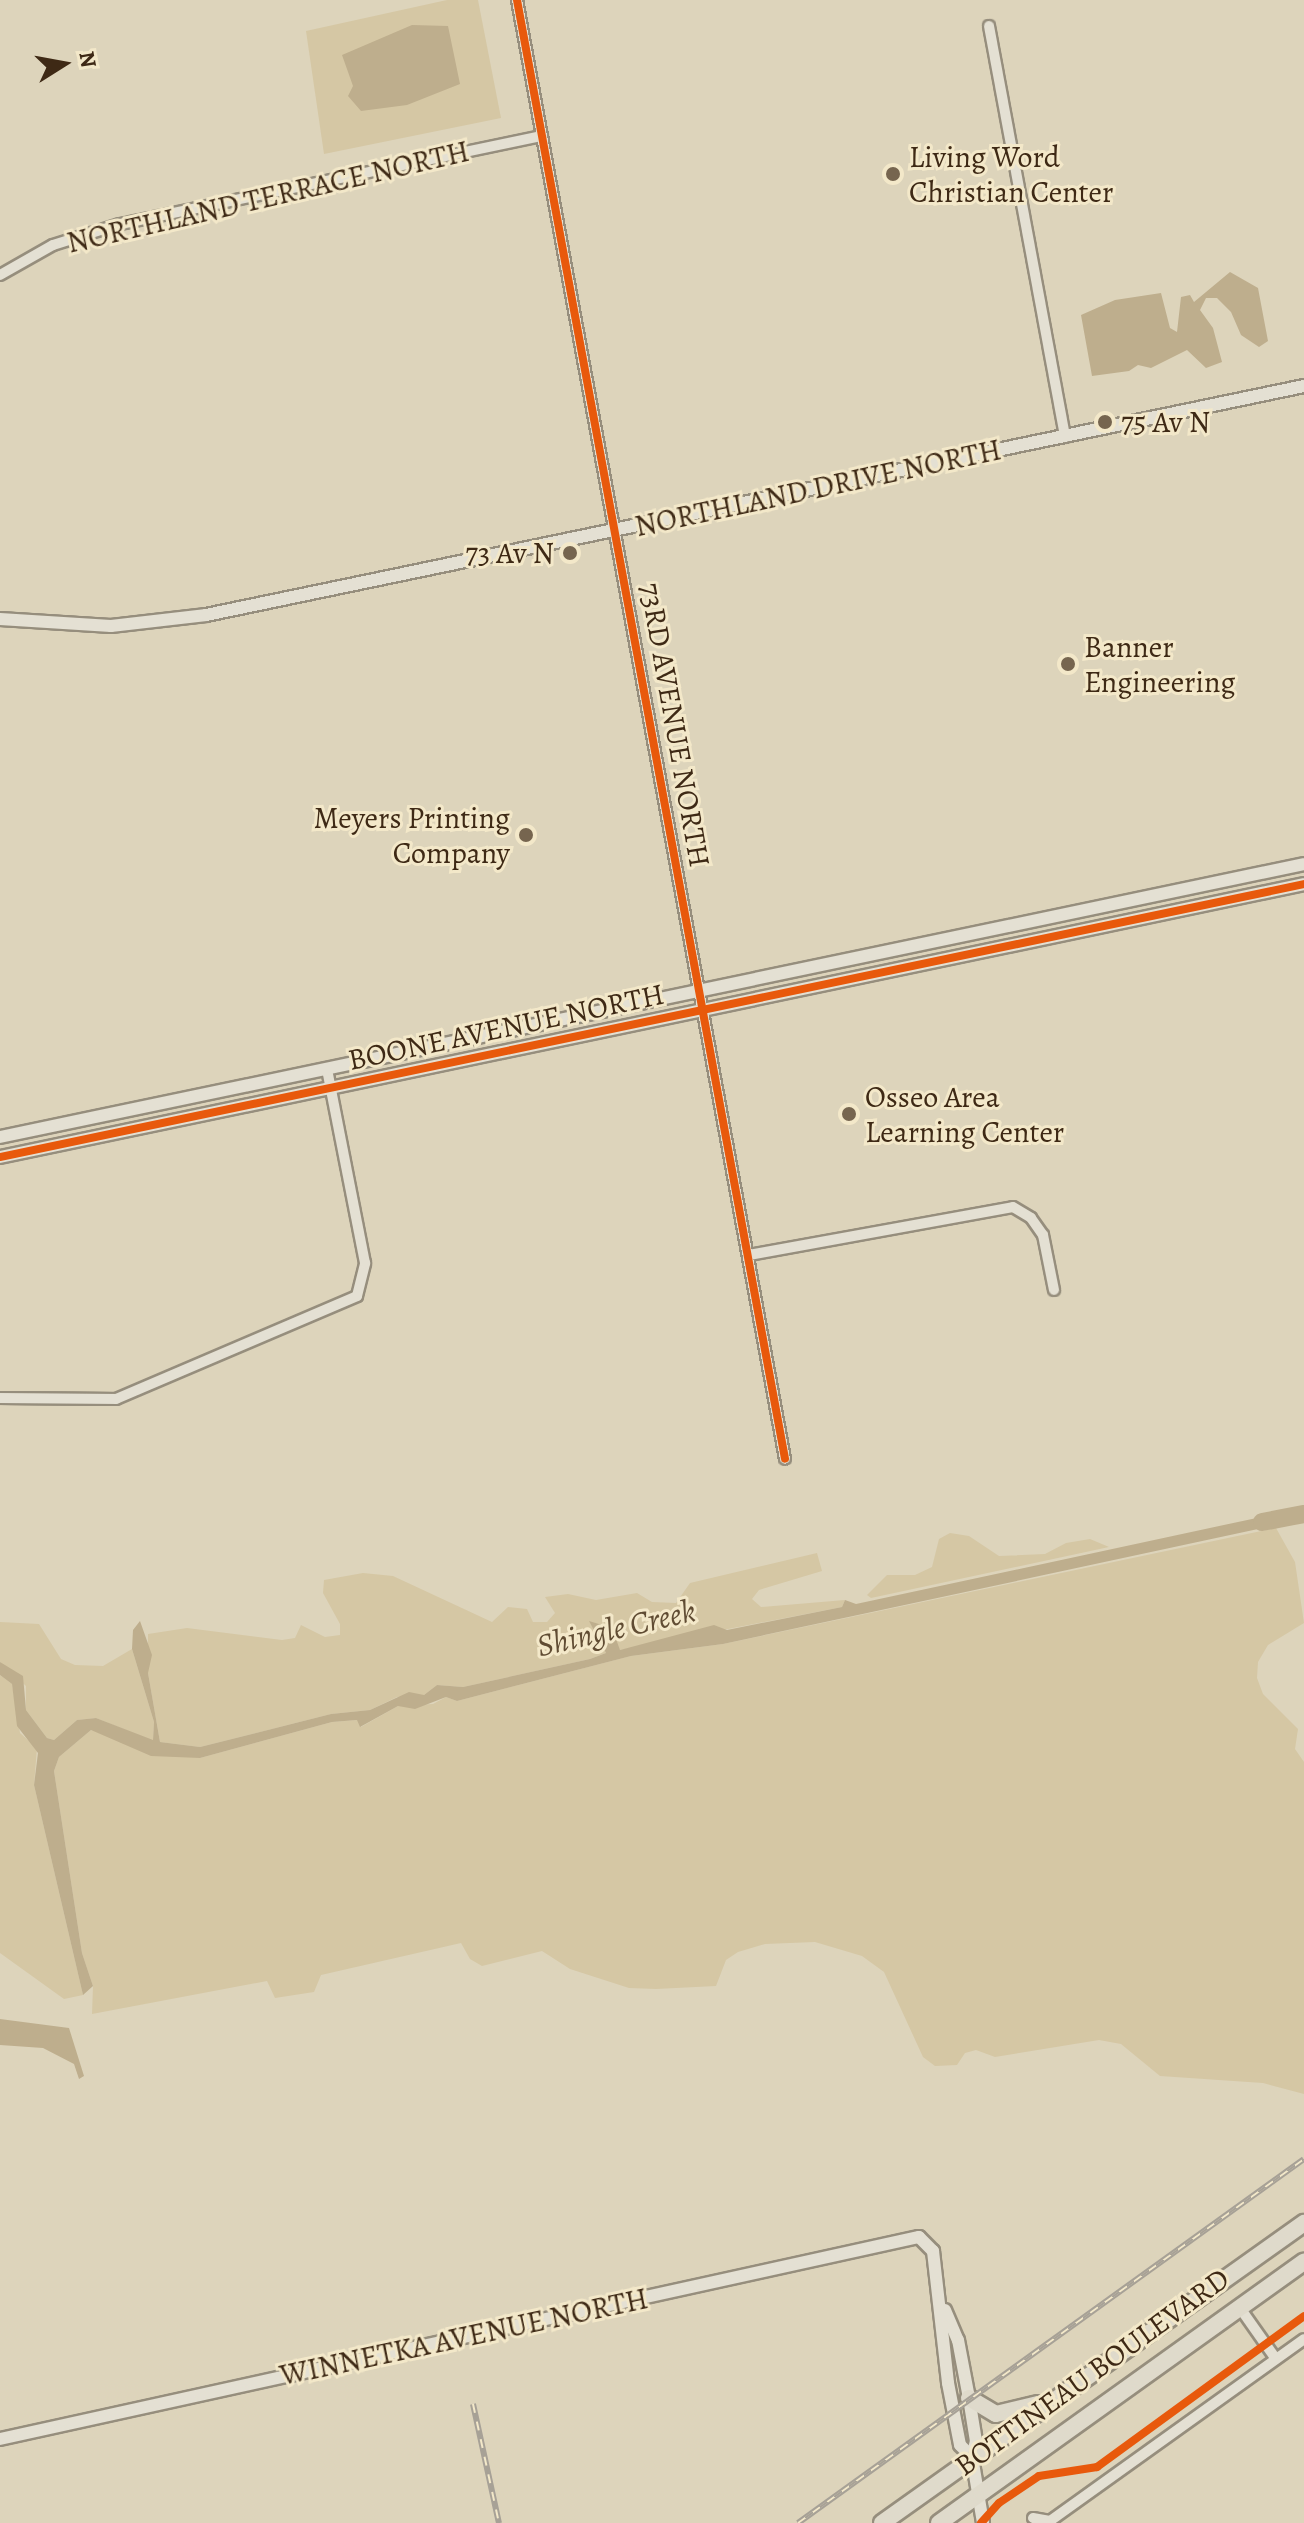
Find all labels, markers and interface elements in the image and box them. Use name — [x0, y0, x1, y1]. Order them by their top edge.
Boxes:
north arrow — [24, 24, 104, 104]
text: N — [71, 49, 104, 70]
street label: NORTHLAND TERRACE NORTH — [63, 133, 473, 261]
place label: Living Word Christian Center — [909, 139, 1113, 210]
marker: Living Word Christian Center — [884, 165, 902, 183]
place label: 75 Av N — [1121, 404, 1210, 440]
marker: 75 Av N — [1096, 413, 1114, 431]
street label: NORTHLAND DRIVE NORTH — [632, 432, 1004, 544]
place label: 73 Av N — [465, 535, 554, 571]
marker: 73 Av N — [561, 544, 579, 562]
street label: 73RD AVENUE NORTH — [632, 580, 718, 870]
place label: Banner Engineering — [1084, 629, 1235, 700]
marker: Banner Engineering — [1059, 655, 1077, 673]
place label: Meyers Printing Company — [313, 800, 510, 870]
marker: Meyers Printing Company — [517, 826, 535, 844]
street label: BOONE AVENUE NORTH — [345, 976, 667, 1078]
place label: Osseo Area Learning Center — [865, 1079, 1064, 1150]
marker: Osseo Area Learning Center — [840, 1105, 858, 1123]
water label: Shingle Creek — [533, 1591, 699, 1665]
street label: BOTTINEAU BOULEVARD — [948, 2260, 1236, 2484]
street label: WINNETKA AVENUE NORTH — [277, 2280, 651, 2394]

